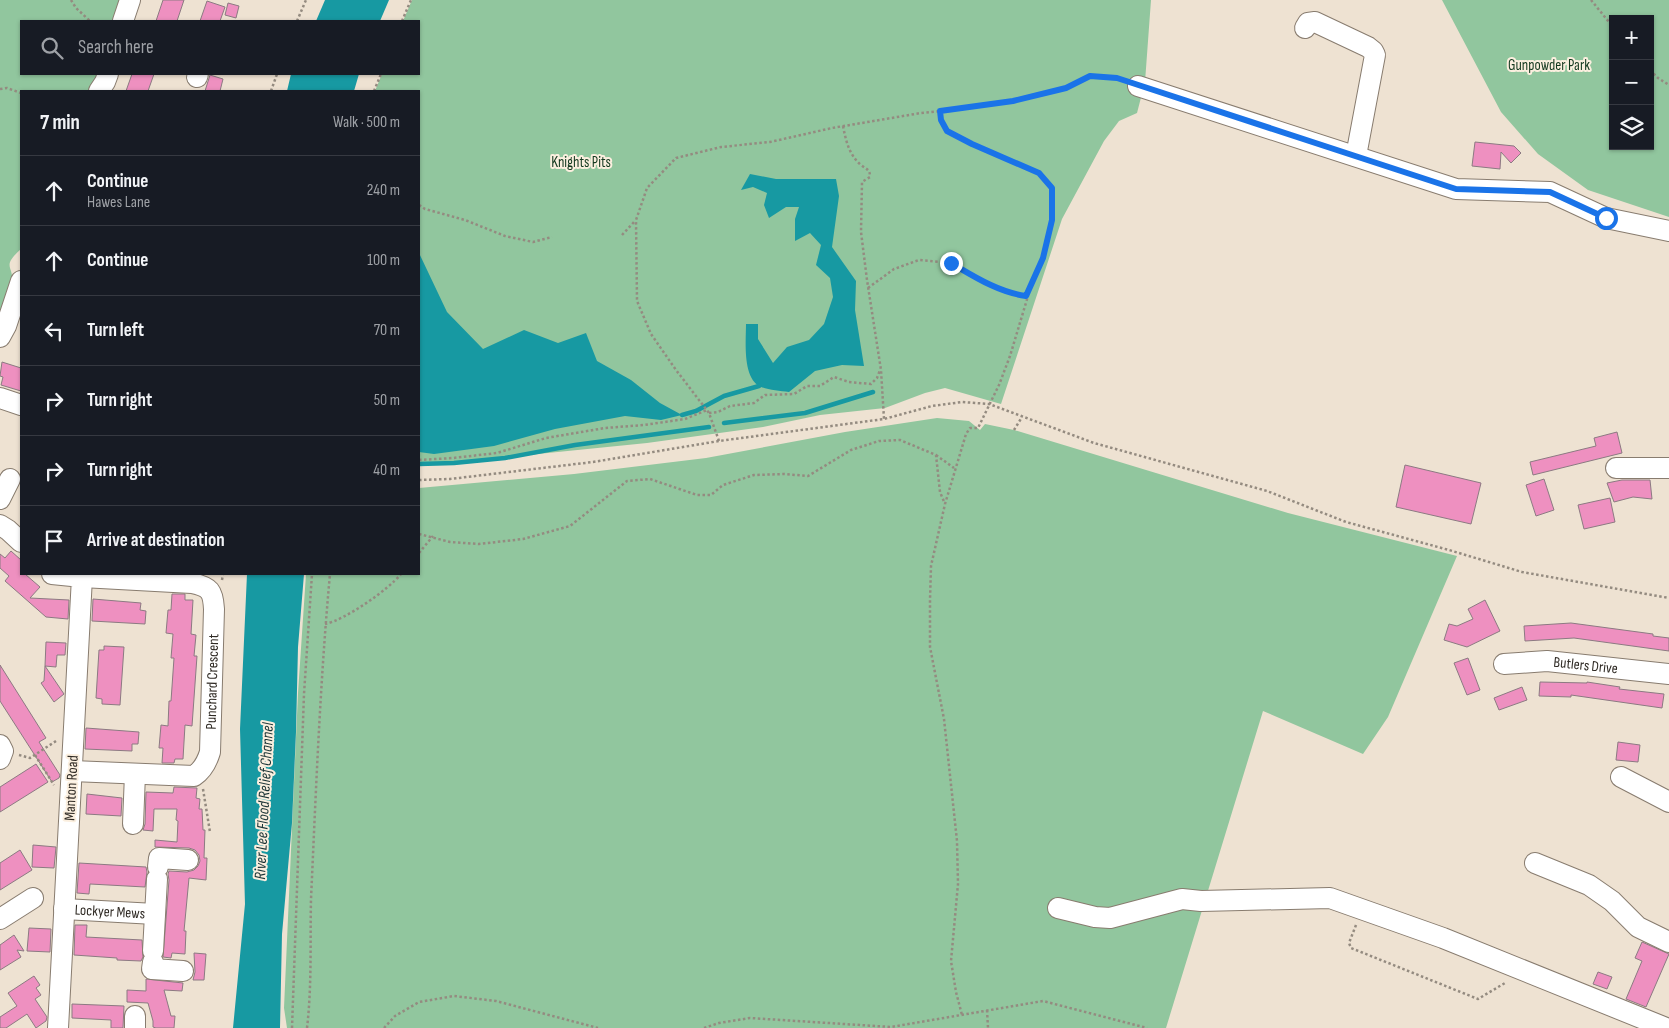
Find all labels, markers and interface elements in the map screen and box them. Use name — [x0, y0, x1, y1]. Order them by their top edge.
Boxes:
map controls — [1609, 15, 1654, 150]
button: + — [1609, 15, 1654, 60]
search box — [20, 20, 420, 75]
icon: search — [38, 34, 66, 62]
text: Search here — [78, 36, 154, 59]
park label: Gunpowder Park — [1508, 56, 1590, 75]
button: − — [1609, 60, 1654, 105]
button: layers — [1609, 105, 1654, 150]
text: 7 min — [40, 110, 80, 135]
text: Walk · 500 m — [333, 113, 400, 132]
park label: Knights Pits — [551, 153, 611, 172]
text: Continue — [87, 170, 148, 193]
icon: ahead — [40, 177, 68, 205]
text: 240 m — [367, 181, 400, 200]
text: Hawes Lane — [87, 193, 150, 212]
route start — [1595, 207, 1618, 230]
icon: ahead — [40, 247, 68, 275]
text: Continue — [87, 249, 148, 272]
text: 100 m — [367, 251, 400, 270]
route end — [940, 252, 963, 275]
icon: left — [40, 317, 68, 345]
text: Turn left — [87, 319, 144, 342]
text: 70 m — [374, 321, 400, 340]
icon: right — [40, 387, 68, 415]
text: Turn right — [87, 389, 152, 412]
text: 50 m — [374, 391, 400, 410]
icon: right — [40, 457, 68, 485]
text: Turn right — [87, 459, 152, 482]
text: 40 m — [373, 461, 400, 480]
icon: arrive — [40, 527, 68, 555]
text: Arrive at destination — [87, 529, 225, 552]
street label: Punchard Crescent — [202, 633, 223, 730]
street label: Butlers Drive — [1553, 653, 1619, 678]
water label: River Lee Flood Relief Channel — [251, 721, 278, 880]
street label: Manton Road — [60, 755, 83, 821]
street label: Lockyer Mews — [74, 901, 146, 923]

